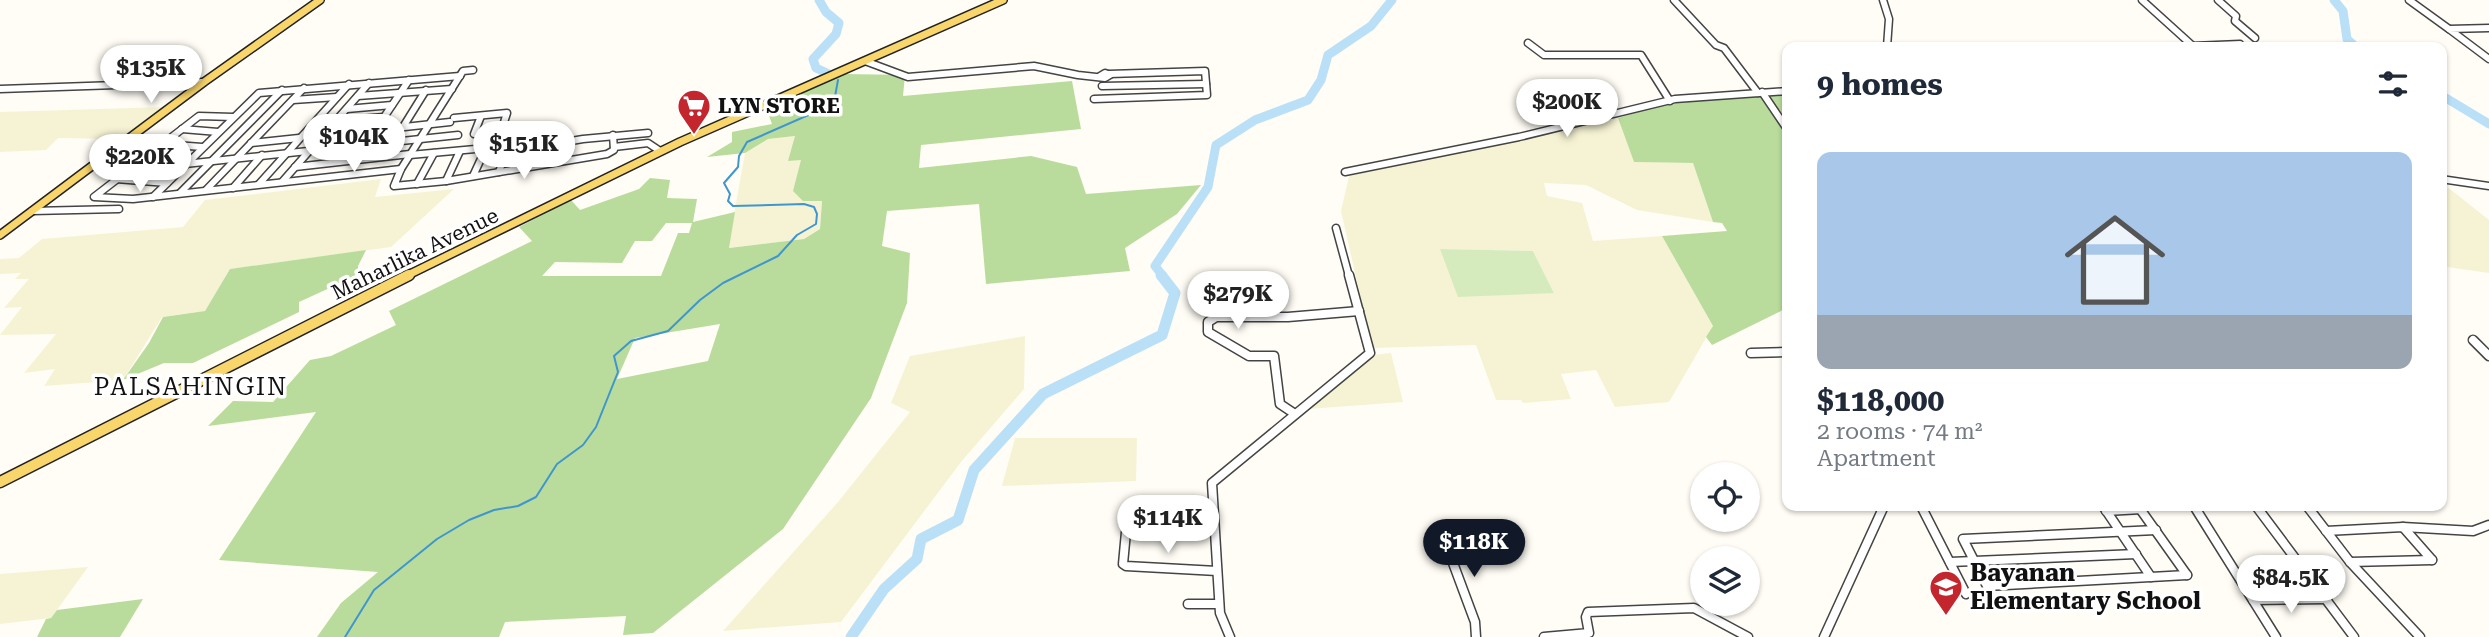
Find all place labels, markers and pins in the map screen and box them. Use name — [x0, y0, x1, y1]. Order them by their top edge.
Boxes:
pin: $135K — [102, 46, 200, 105]
pin: $200K — [1518, 80, 1616, 139]
supermarket icon: LYN STORE — [675, 87, 713, 136]
place label: LYN STORE — [718, 94, 840, 118]
pin: $104K — [305, 114, 403, 174]
pin: $151K — [475, 122, 573, 181]
pin: $220K — [91, 134, 189, 194]
pin: $279K — [1189, 272, 1287, 331]
pin: $114K — [1119, 496, 1217, 555]
pin: $118K — [1425, 520, 1523, 579]
pin: $84.5K — [2234, 556, 2348, 615]
place label: Bayanan Elementary School — [1970, 559, 2201, 615]
school or university icon: Bayanan Elementary School — [1927, 568, 1965, 617]

